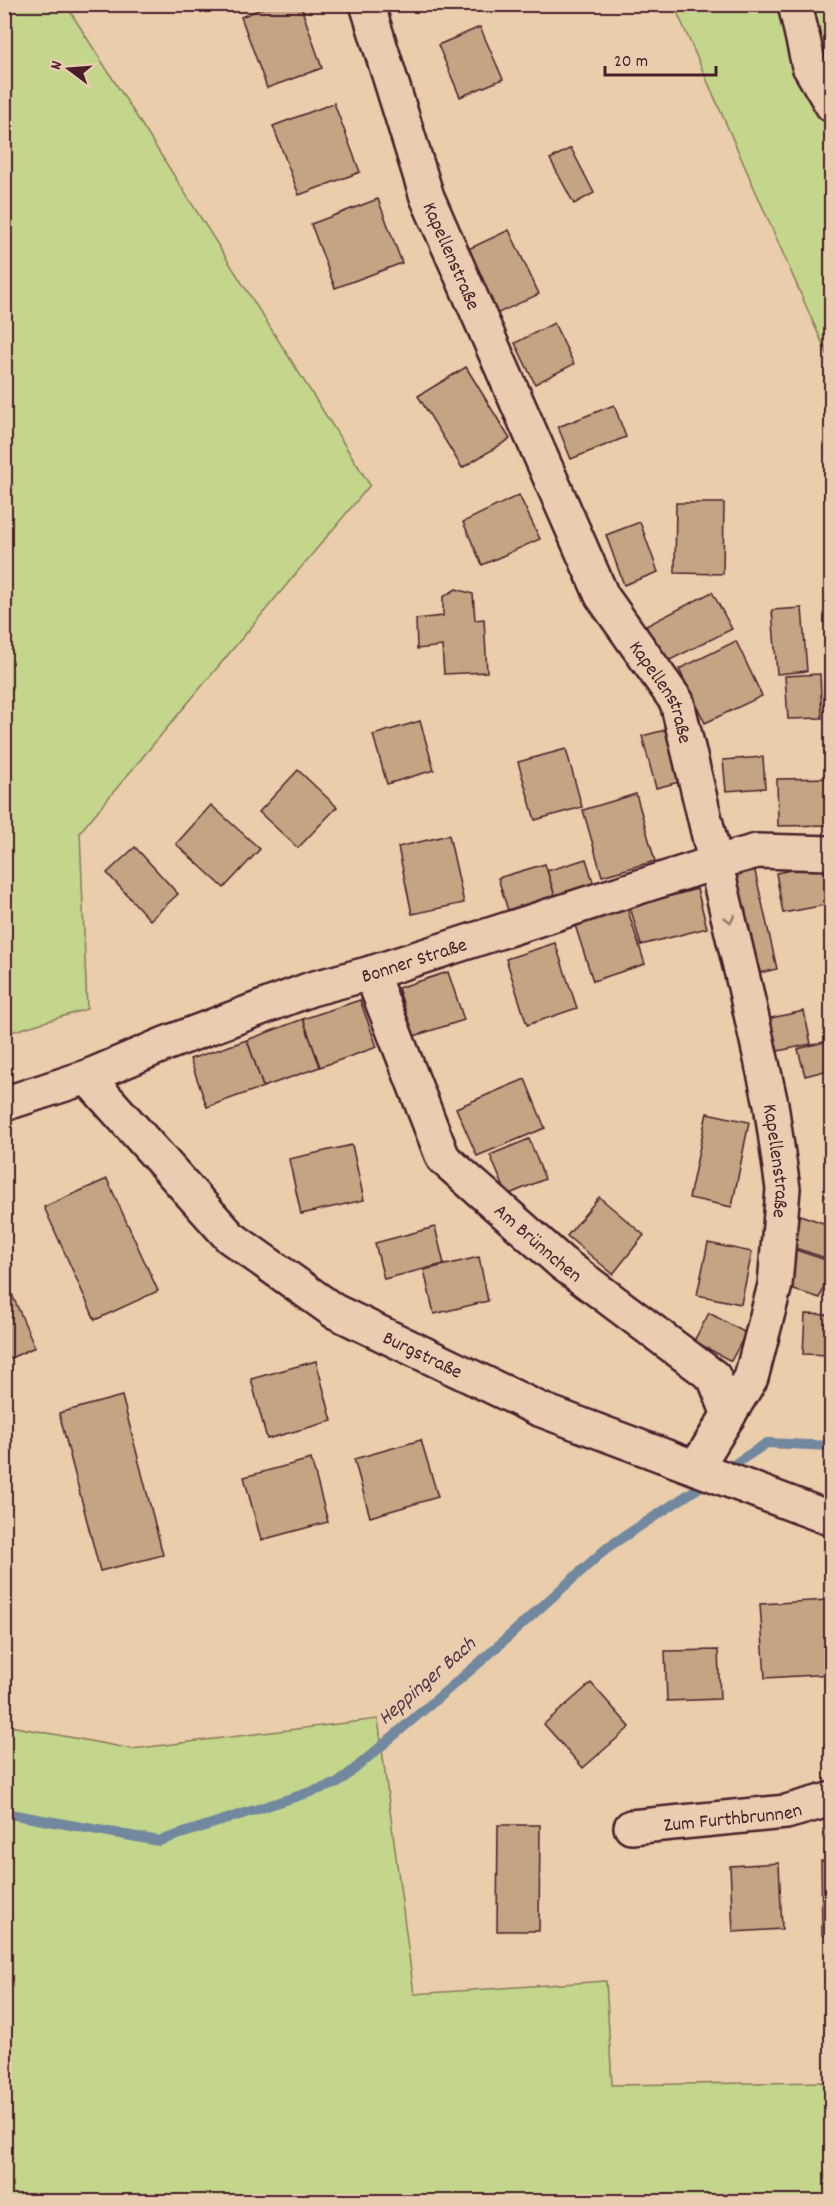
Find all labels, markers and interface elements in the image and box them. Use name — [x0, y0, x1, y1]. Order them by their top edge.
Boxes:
north arrow — [39, 39, 99, 99]
scale bar — [605, 39, 716, 77]
text: 20 m — [614, 50, 648, 75]
text: N — [45, 58, 69, 73]
street label: Kapellenstraße — [414, 198, 486, 315]
street label: Kapellenstraße — [621, 636, 697, 747]
one-way arrow — [722, 914, 735, 924]
street label: Bonner Straße — [359, 932, 471, 992]
street label: Kapellenstraße — [754, 1102, 794, 1219]
street label: Am Brünnchen — [487, 1198, 587, 1290]
street label: Burgstraße — [377, 1325, 466, 1387]
water label: Heppinger Bach — [372, 1630, 485, 1734]
street label: Zum Furthbrunnen — [662, 1797, 806, 1841]

